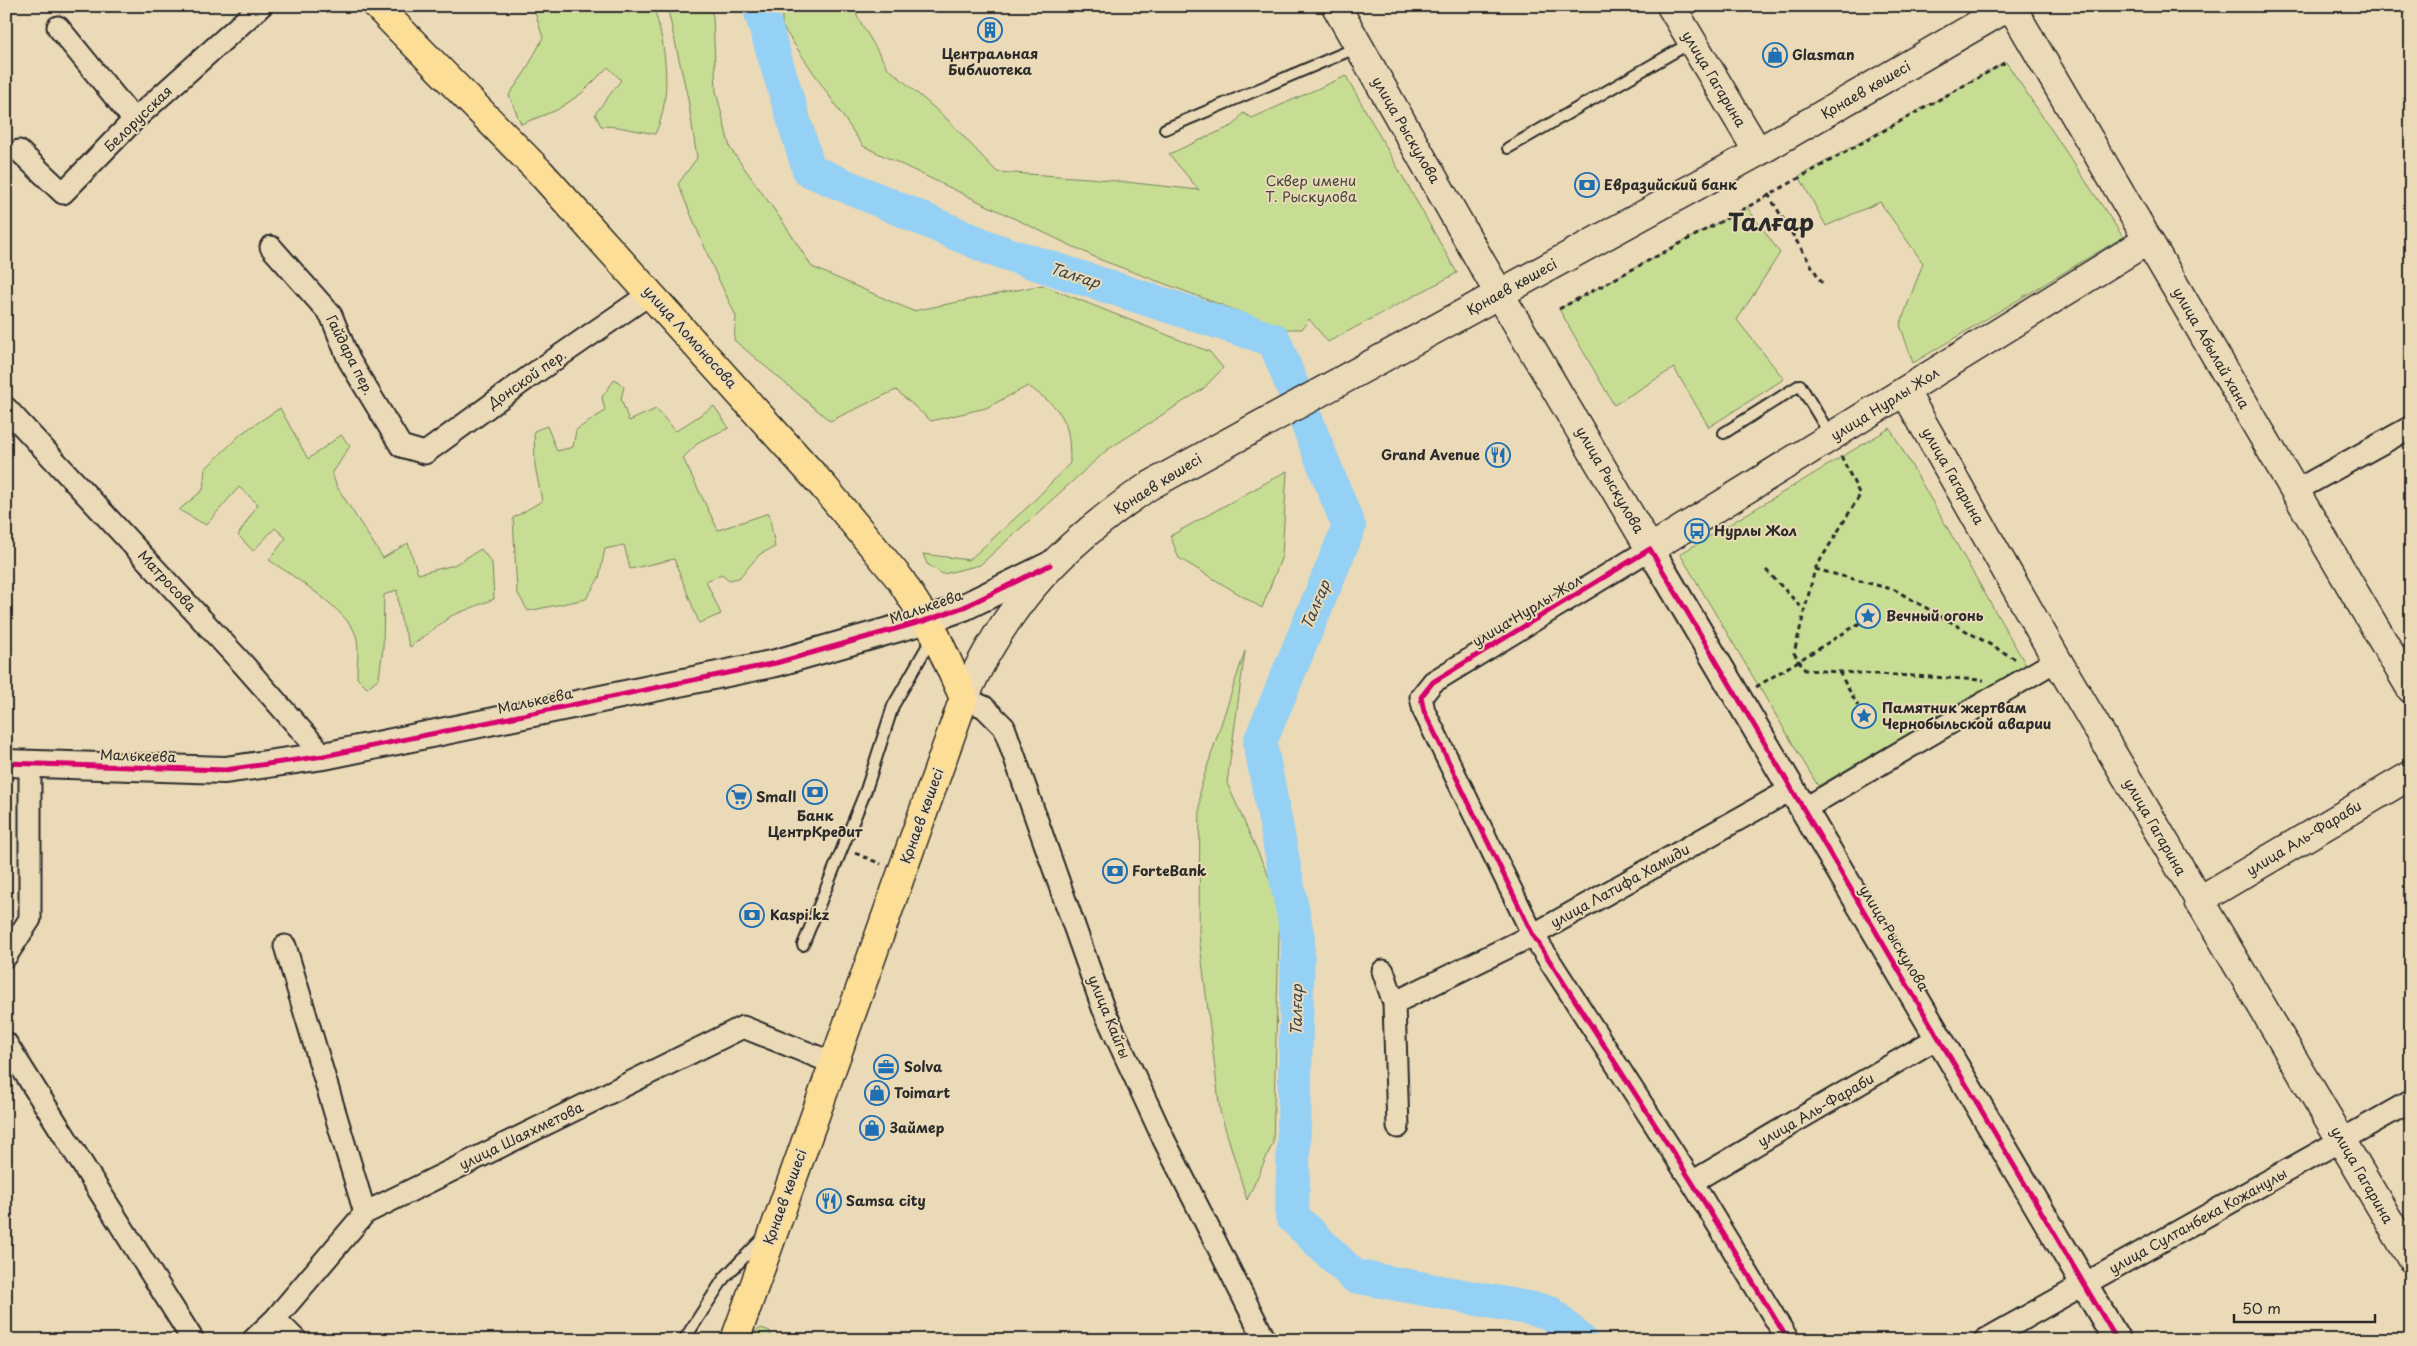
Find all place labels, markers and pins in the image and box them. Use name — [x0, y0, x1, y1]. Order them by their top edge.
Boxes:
building icon: Центральная Библиотека — [977, 17, 1003, 43]
shop icon: Glasman — [1762, 42, 1788, 68]
place label: Центральная Библиотека — [942, 43, 1038, 80]
place label: Glasman — [1792, 44, 1855, 65]
bank icon: Евразийский банк — [1574, 172, 1600, 198]
place label: Евразийский банк — [1604, 174, 1737, 195]
restaurant icon: Grand Avenue — [1485, 442, 1511, 468]
place label: Grand Avenue — [1381, 444, 1480, 465]
bus stop icon: Нурлы Жол — [1684, 518, 1710, 544]
place label: Нурлы Жол — [1714, 520, 1797, 541]
place icon: Вечный огонь — [1855, 603, 1881, 629]
place label: Вечный огонь — [1886, 605, 1984, 626]
place label: Памятник жертвам Чернобыльской аварии — [1882, 697, 2051, 734]
place icon: Памятник жертвам Чернобыльской аварии — [1851, 703, 1877, 729]
bank icon: Банк ЦентрКредит — [802, 779, 828, 805]
supermarket icon: Small — [726, 784, 752, 810]
place label: Small — [756, 786, 796, 807]
place label: Банк ЦентрКредит — [768, 805, 863, 842]
bank icon: ForteBank — [1102, 858, 1128, 884]
place label: ForteBank — [1132, 860, 1207, 881]
bank icon: Kaspi.kz — [739, 902, 765, 928]
place label: Kaspi.kz — [770, 904, 830, 925]
office icon: Solva — [873, 1054, 899, 1080]
place label: Solva — [904, 1056, 943, 1077]
shop icon: Toimart — [864, 1080, 890, 1106]
place label: Toimart — [894, 1082, 951, 1103]
shop icon: Займер — [859, 1115, 885, 1141]
place label: Займер — [889, 1117, 945, 1138]
restaurant icon: Samsa city — [816, 1188, 842, 1214]
place label: Samsa city — [846, 1190, 926, 1211]

